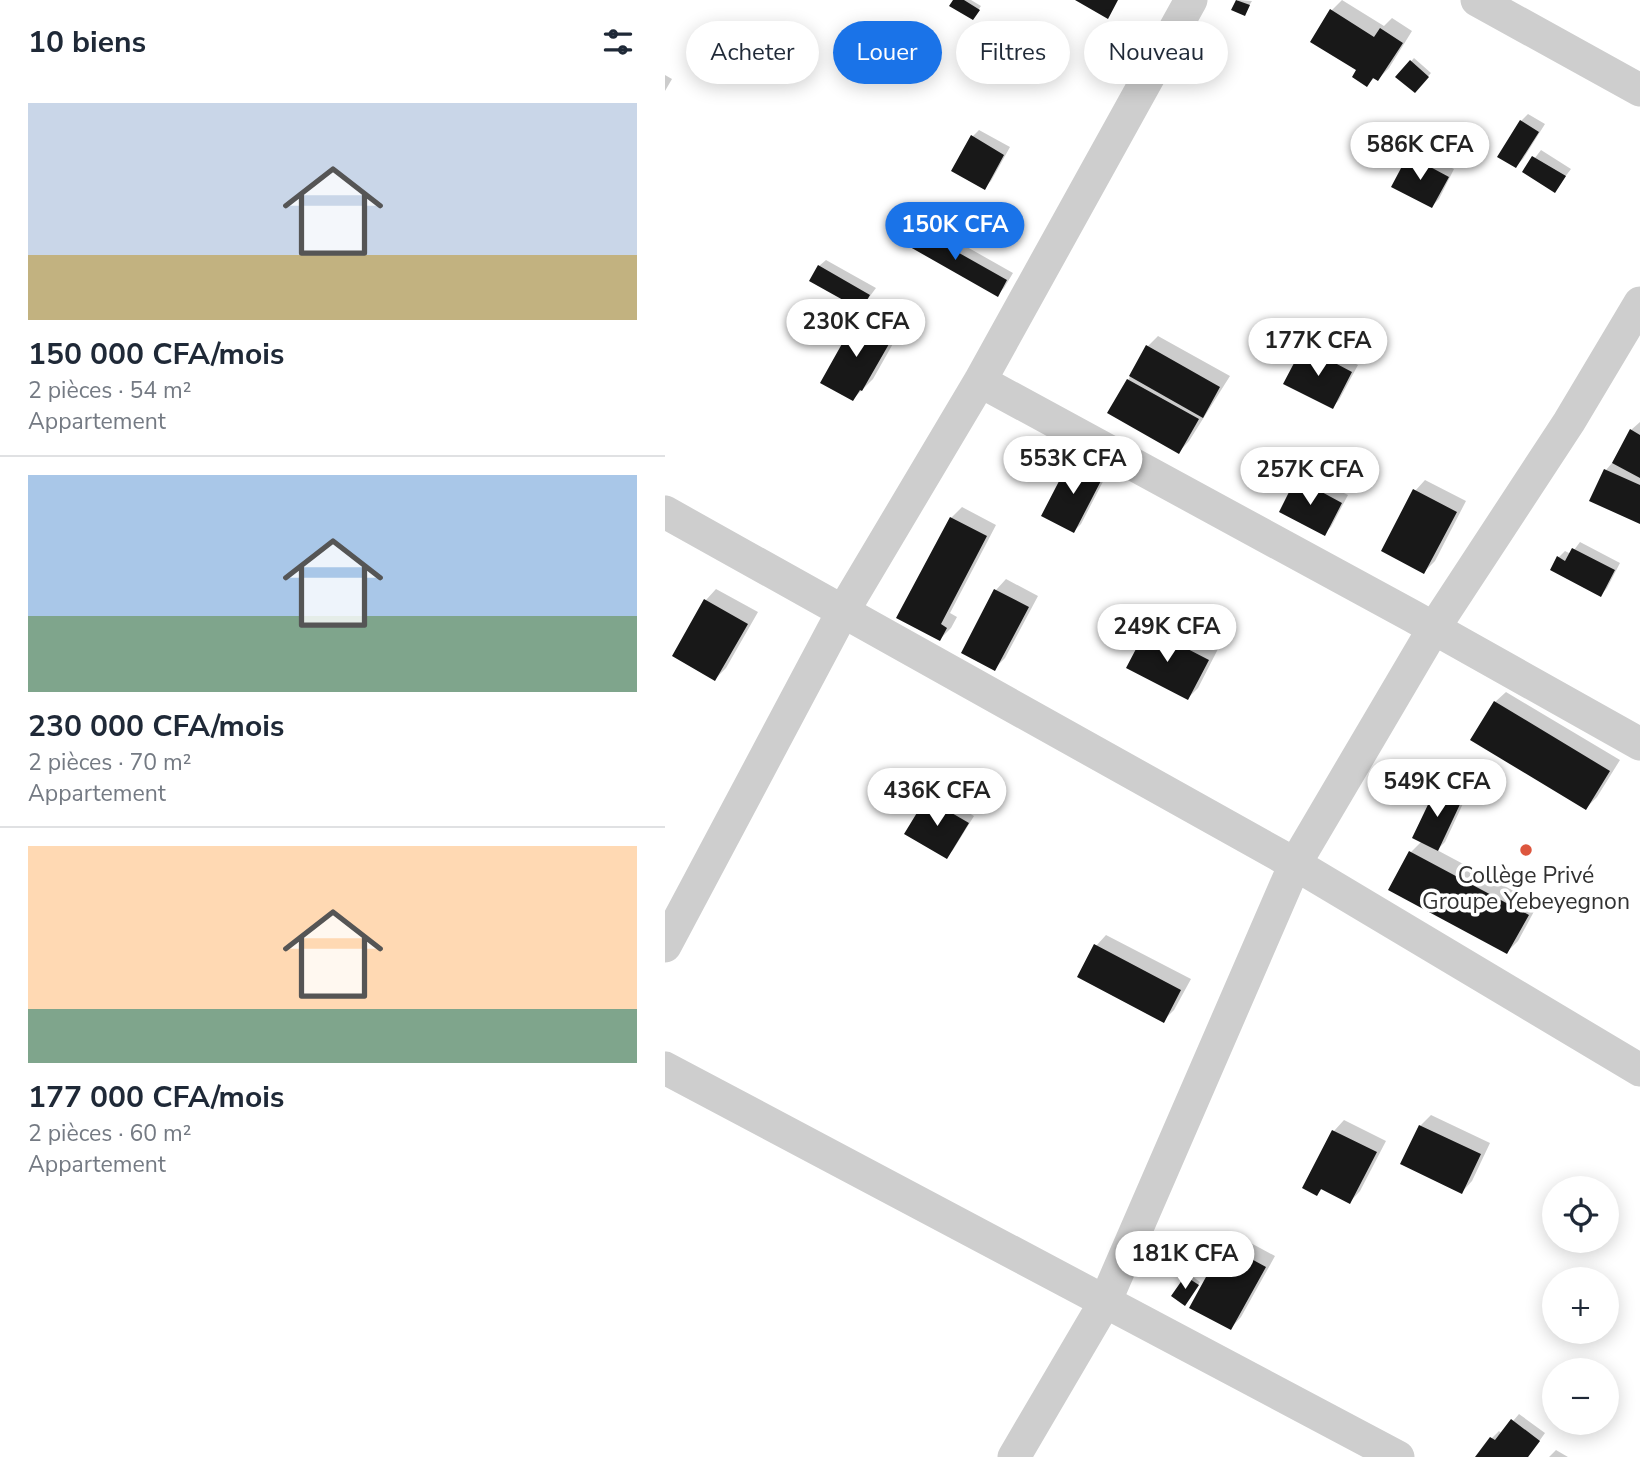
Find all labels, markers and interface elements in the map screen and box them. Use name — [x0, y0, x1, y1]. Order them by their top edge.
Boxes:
chip: Acheter — [686, 21, 819, 84]
chip: Louer — [833, 21, 942, 84]
chip: Filtres — [956, 21, 1070, 84]
chip: Nouveau — [1084, 21, 1228, 84]
text: 10 biens — [28, 22, 146, 63]
icon: filters — [599, 23, 637, 61]
pin: 586K CFA — [1348, 122, 1492, 182]
text: 586K CFA — [1366, 129, 1474, 160]
icon: home — [270, 148, 396, 274]
pin: 150K CFA — [883, 202, 1027, 262]
text: 150K CFA — [901, 209, 1009, 240]
pin: 230K CFA — [784, 300, 928, 359]
text: 230K CFA — [802, 306, 910, 337]
pin: 177K CFA — [1246, 318, 1390, 378]
text: 177K CFA — [1264, 325, 1372, 356]
text: 150 000 CFA/mois — [28, 334, 284, 375]
text: 2 pièces · 54 m² — [28, 375, 191, 406]
text: Appartement — [28, 406, 166, 437]
pin: 553K CFA — [1001, 436, 1145, 496]
text: 553K CFA — [1019, 443, 1127, 474]
pin: 257K CFA — [1238, 448, 1382, 507]
text: 257K CFA — [1256, 454, 1364, 485]
icon: home — [270, 520, 396, 646]
pin: 249K CFA — [1095, 604, 1239, 664]
text: 249K CFA — [1113, 611, 1221, 642]
text: 230 000 CFA/mois — [28, 706, 284, 747]
text: 2 pièces · 70 m² — [28, 747, 191, 778]
pin: 549K CFA — [1365, 760, 1509, 819]
text: 549K CFA — [1383, 766, 1491, 797]
pin: 436K CFA — [865, 768, 1009, 828]
text: 436K CFA — [883, 775, 991, 806]
text: Appartement — [28, 778, 166, 809]
marker: Collège Privé Groupe Yebeyegnon — [1518, 842, 1534, 858]
place label: Collège Privé Groupe Yebeyegnon — [1422, 860, 1630, 917]
icon: home — [270, 891, 396, 1017]
text: 177 000 CFA/mois — [28, 1077, 284, 1118]
text: 2 pièces · 60 m² — [28, 1118, 191, 1149]
text: Appartement — [28, 1149, 166, 1180]
map controls — [1542, 1176, 1619, 1435]
button: locate — [1542, 1176, 1619, 1253]
pin: 181K CFA — [1113, 1232, 1257, 1291]
text: 181K CFA — [1131, 1238, 1239, 1269]
button: + — [1542, 1267, 1619, 1344]
button: − — [1542, 1358, 1619, 1435]

